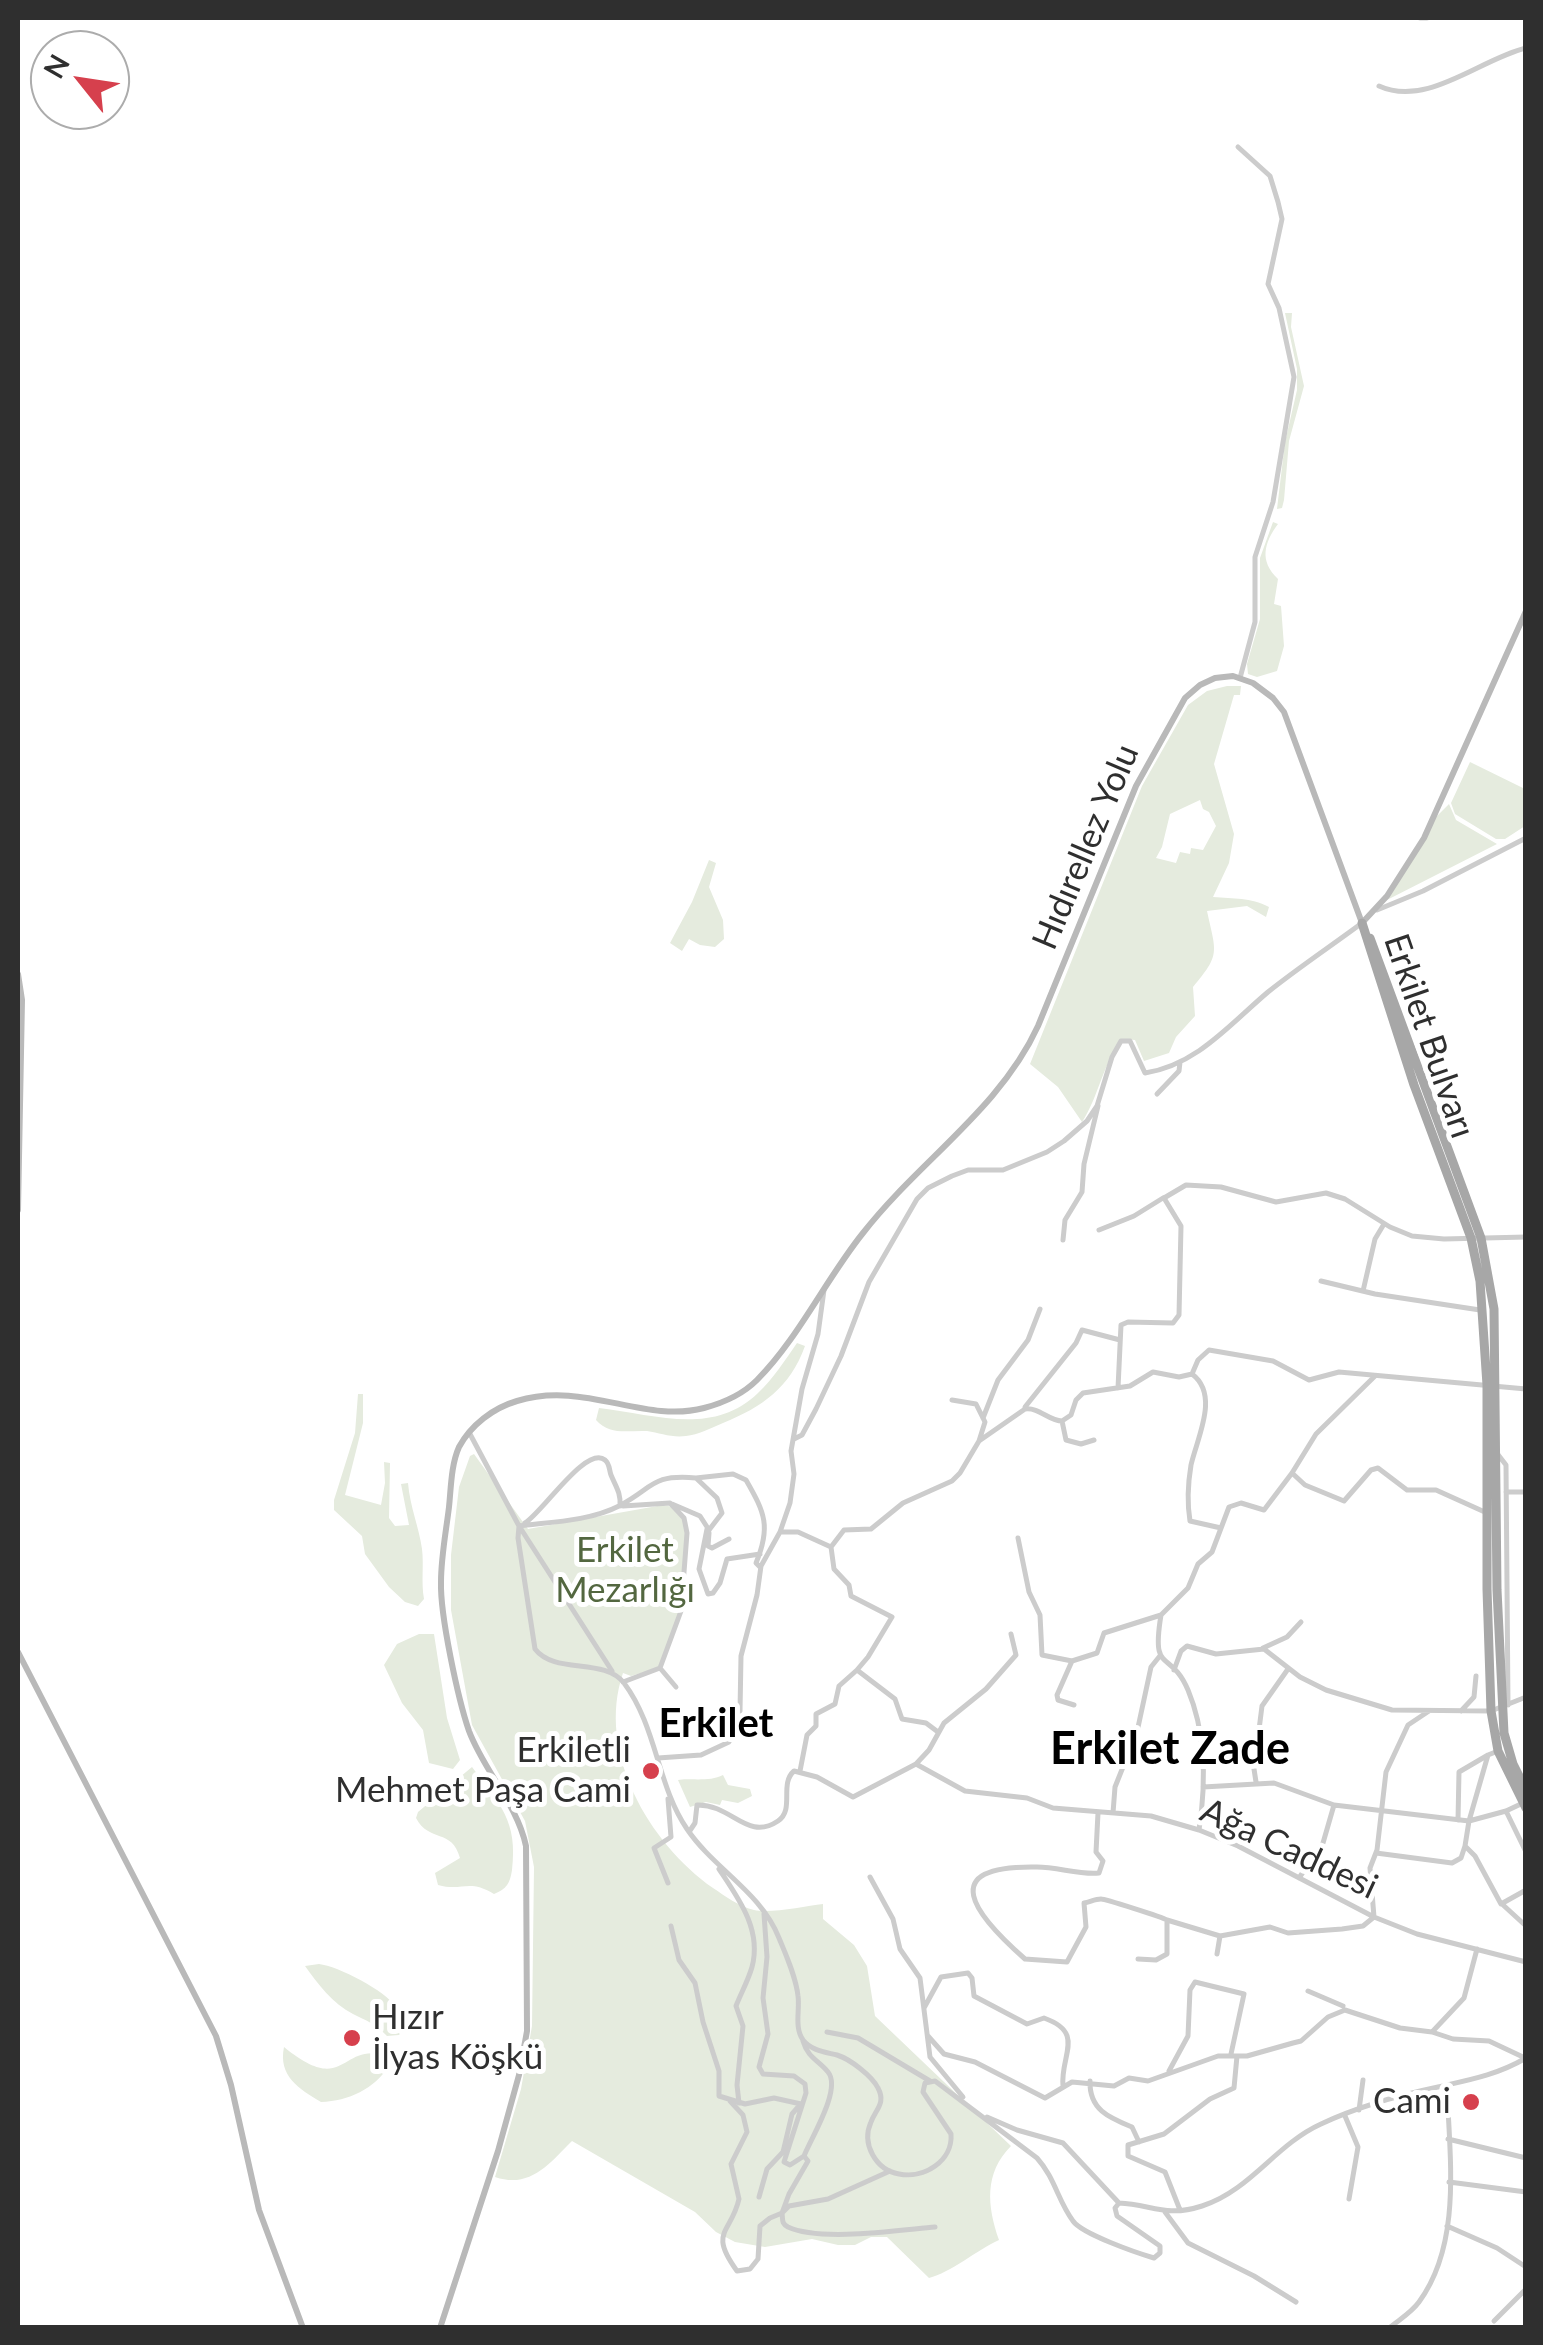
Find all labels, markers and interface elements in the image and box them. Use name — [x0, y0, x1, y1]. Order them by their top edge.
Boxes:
north arrow — [30, 30, 130, 130]
text: N — [36, 48, 76, 84]
street label: Hıdırellez Yolu — [1024, 738, 1148, 956]
street label: Erkilet Bulvarı — [1374, 928, 1484, 1144]
park label: Erkilet Mezarlığı — [555, 1530, 695, 1612]
district label: Erkilet — [659, 1700, 773, 1748]
district label: Erkilet Zade — [1050, 1722, 1290, 1776]
place label: Erkiletli Mehmet Paşa Cami — [335, 1730, 631, 1812]
marker: Erkiletli Mehmet Paşa Cami — [640, 1760, 662, 1782]
street label: Ağa Caddesi — [1194, 1790, 1384, 1908]
place label: Hızır İlyas Köşkü — [372, 1997, 543, 2079]
marker: Hızır İlyas Köşkü — [341, 2027, 363, 2049]
place label: Cami — [1373, 2081, 1451, 2123]
marker: Cami — [1460, 2091, 1482, 2113]

